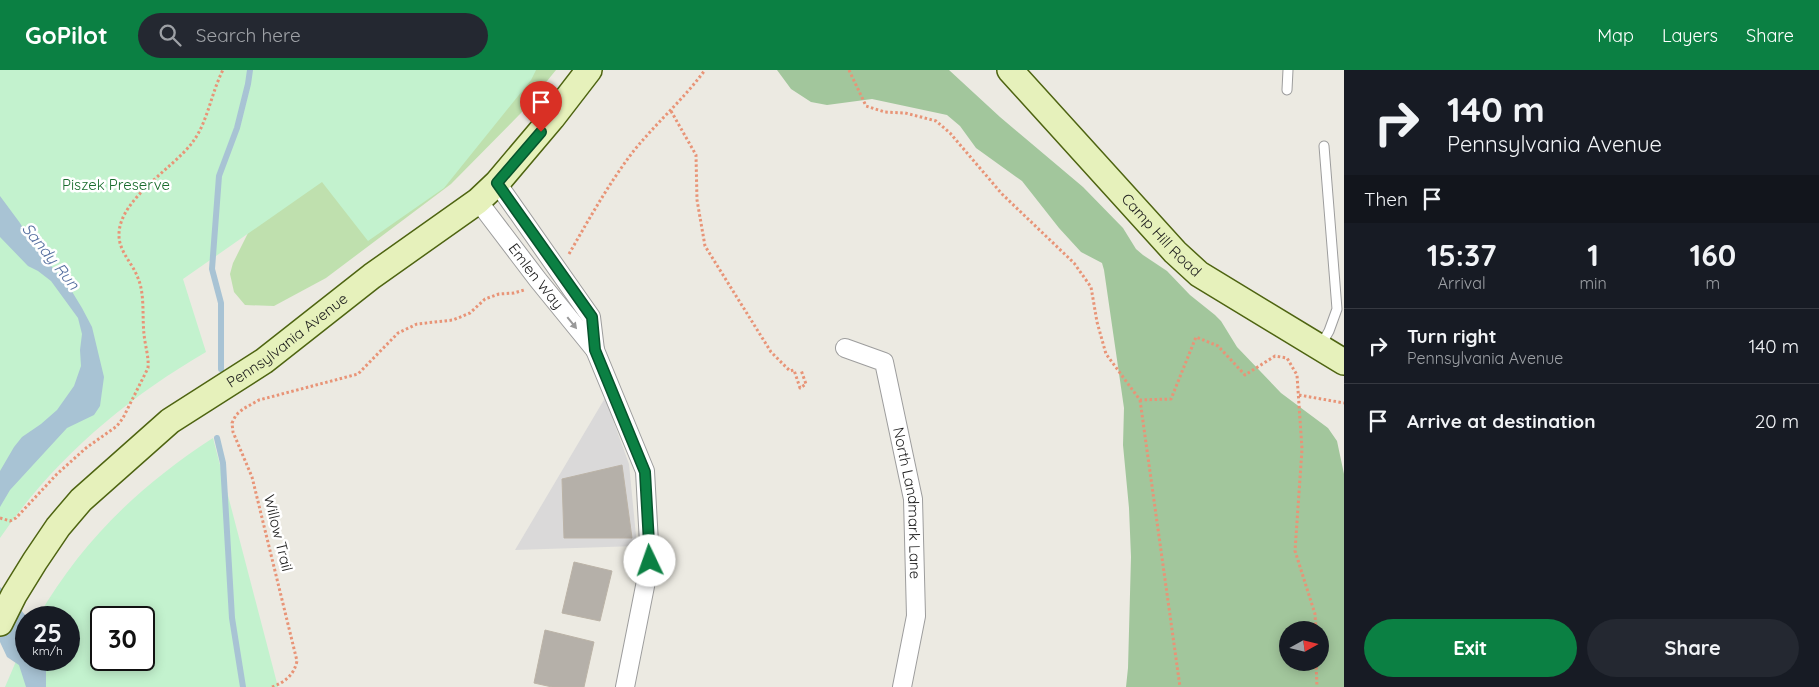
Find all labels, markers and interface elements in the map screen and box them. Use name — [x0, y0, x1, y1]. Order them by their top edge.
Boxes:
search box — [138, 13, 488, 58]
text: GoPilot — [25, 20, 108, 50]
icon: search — [156, 21, 184, 49]
text: Search here — [196, 23, 301, 47]
text: Map — [1597, 24, 1634, 47]
text: Layers — [1662, 24, 1718, 47]
text: Share — [1746, 24, 1794, 47]
pin — [520, 81, 562, 132]
text: 140 m — [1447, 87, 1545, 131]
icon: arrive — [527, 88, 555, 116]
icon: right — [1364, 90, 1429, 155]
text: Pennsylvania Avenue — [1447, 130, 1662, 158]
park label: Piszek Preserve — [62, 175, 170, 194]
icon: arrive — [1418, 185, 1446, 213]
text: Then — [1364, 187, 1408, 211]
street label: Camp Hill Road — [1117, 189, 1206, 281]
water label: Sandy Run — [18, 219, 84, 294]
text: 15:37 — [1427, 236, 1497, 274]
text: 1 — [1587, 236, 1599, 274]
text: 160 — [1689, 236, 1736, 274]
street label: Emlen Way — [504, 239, 568, 313]
text: Arrival — [1438, 273, 1486, 293]
text: min — [1579, 273, 1607, 293]
text: m — [1706, 273, 1720, 293]
street label: Pennsylvania Avenue — [223, 289, 351, 392]
one-way arrow — [567, 316, 578, 329]
text: Turn right — [1407, 324, 1496, 348]
icon: right — [1364, 332, 1392, 360]
text: 140 m — [1748, 334, 1799, 358]
text: Pennsylvania Avenue — [1407, 348, 1563, 368]
icon: arrive — [1364, 407, 1392, 435]
text: Arrive at destination — [1407, 409, 1596, 433]
text: 20 m — [1755, 409, 1799, 433]
street label: North Landmark Lane — [889, 425, 925, 579]
street label: Willow Trail — [260, 493, 297, 573]
position arrow — [623, 534, 675, 586]
speed limit sign: 30 — [90, 606, 155, 671]
text: 25 — [33, 617, 62, 648]
button: Exit — [1364, 619, 1577, 677]
button: Share — [1587, 619, 1799, 677]
north arrow — [1279, 621, 1329, 671]
map controls — [1279, 621, 1329, 671]
text: km/h — [32, 643, 63, 658]

